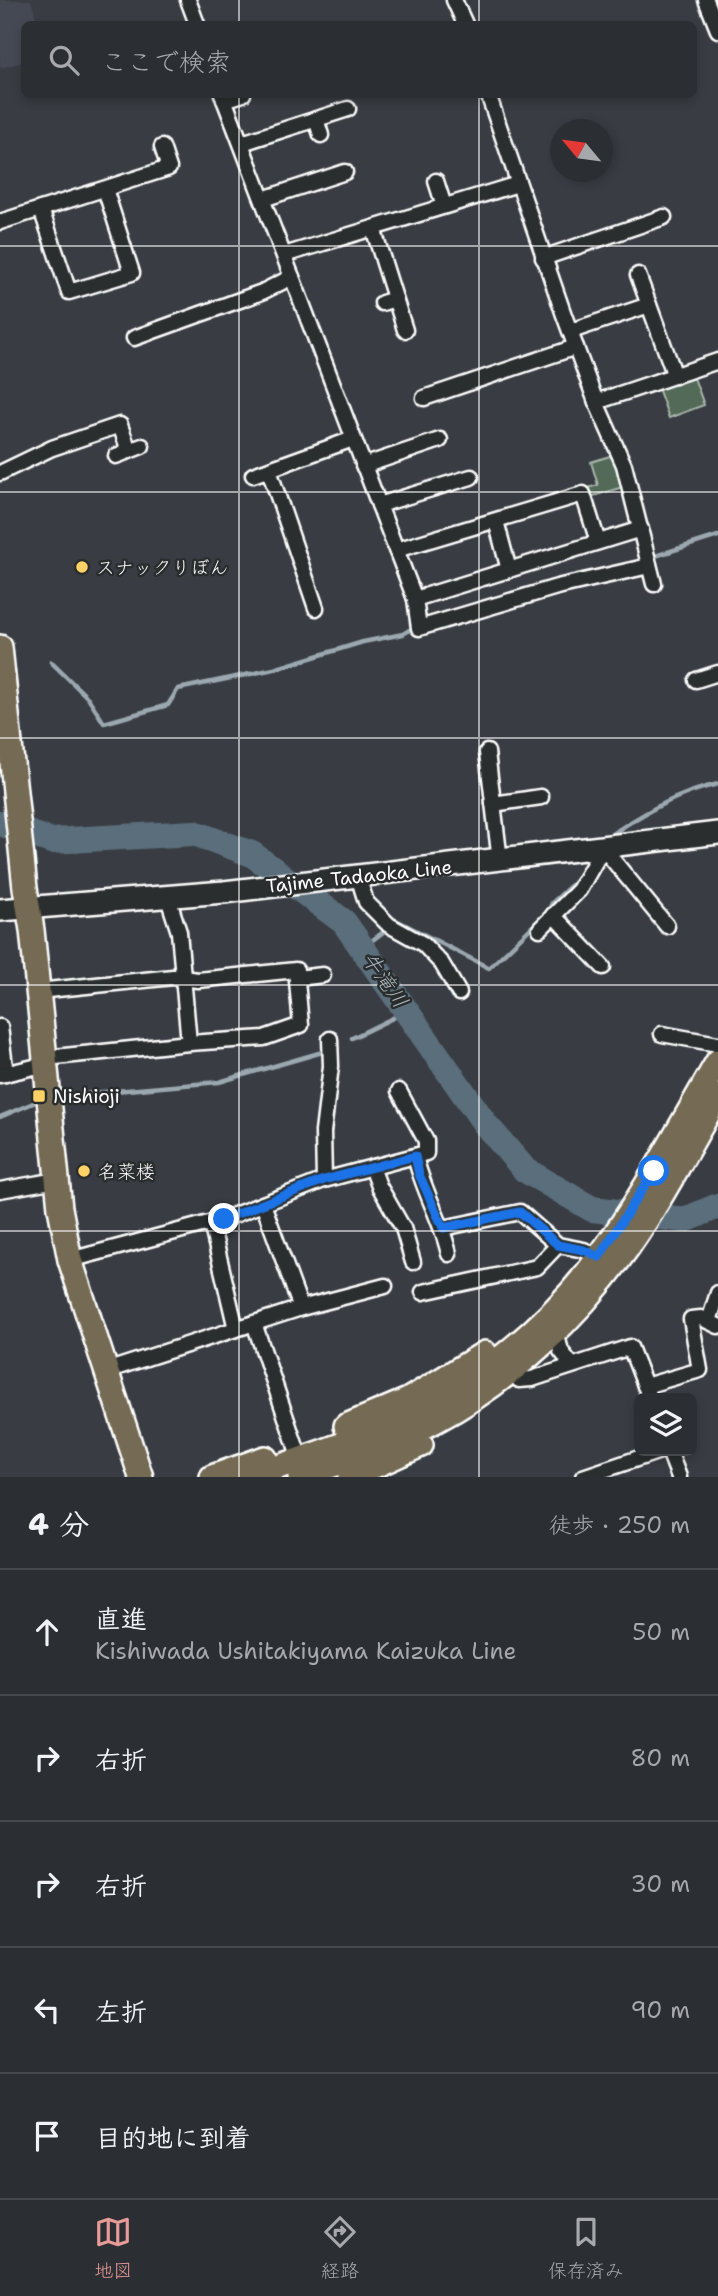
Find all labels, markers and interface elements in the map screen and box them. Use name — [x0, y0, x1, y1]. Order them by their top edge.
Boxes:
search box — [21, 21, 697, 98]
icon: search — [45, 41, 83, 79]
text: ここで検索 — [101, 44, 231, 79]
north arrow — [550, 119, 613, 182]
place label: スナックりぼん — [96, 555, 229, 580]
marker: スナックりぼん — [74, 559, 90, 575]
street label: Tajime Tadaoka Line — [265, 854, 453, 899]
water label: 牛滝川 — [355, 946, 415, 1014]
place label: Nishioji — [53, 1084, 120, 1109]
marker: Nishioji — [31, 1088, 47, 1104]
route start — [638, 1155, 669, 1186]
place label: 名菜楼 — [98, 1159, 155, 1184]
marker: 名菜楼 — [76, 1163, 92, 1179]
route end — [208, 1203, 239, 1234]
map controls — [634, 1393, 697, 1456]
button: layers — [634, 1393, 697, 1456]
text: 4 分 — [28, 1504, 89, 1545]
text: 徒歩 · 250 m — [549, 1510, 690, 1540]
text: 直進 — [95, 1601, 147, 1636]
icon: ahead — [28, 1613, 66, 1651]
text: 50 m — [632, 1617, 690, 1647]
text: Kishiwada Ushitakiyama Kaizuka Line — [95, 1636, 516, 1666]
icon: right — [28, 1739, 66, 1777]
text: 右折 — [95, 1742, 147, 1777]
text: 80 m — [631, 1743, 690, 1773]
icon: right — [28, 1865, 66, 1903]
text: 右折 — [95, 1868, 147, 1903]
text: 30 m — [631, 1869, 690, 1899]
icon: left — [28, 1991, 66, 2029]
text: 左折 — [95, 1994, 147, 2029]
text: 90 m — [630, 1995, 690, 2025]
icon: arrive — [28, 2117, 66, 2155]
text: 目的地に到着 — [95, 2120, 251, 2155]
tab: 地図 — [94, 2213, 132, 2283]
tab: 経路 — [321, 2213, 359, 2283]
tab: 保存済み — [548, 2213, 624, 2283]

